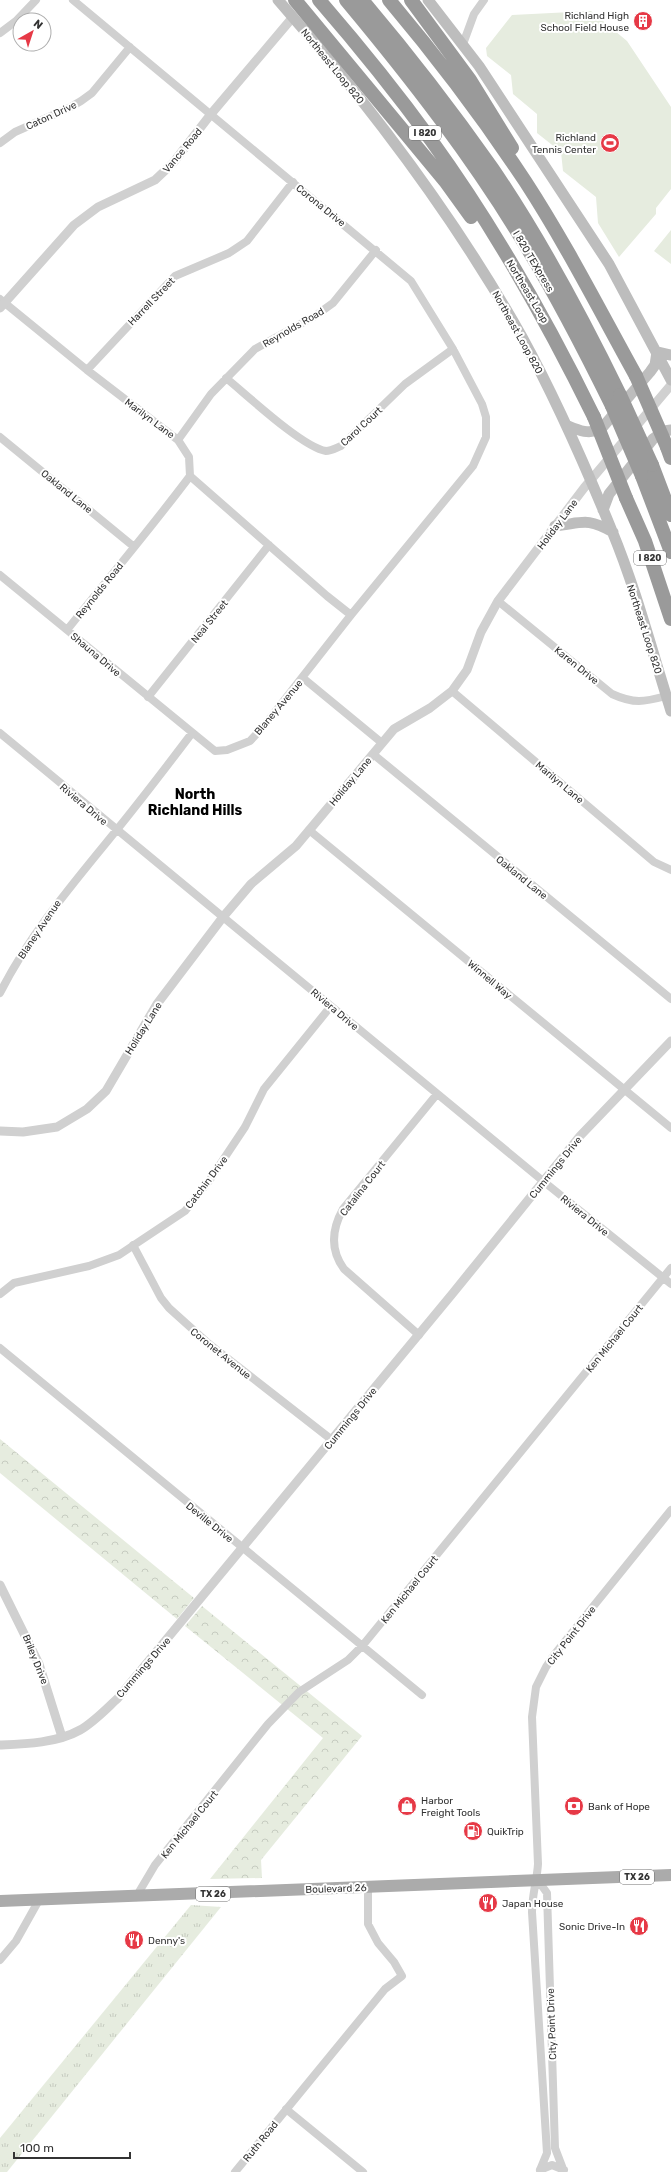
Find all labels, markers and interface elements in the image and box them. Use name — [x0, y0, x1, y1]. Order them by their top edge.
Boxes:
place label: Richland High School Field House — [541, 10, 629, 34]
building icon: Richland High School Field House — [632, 10, 654, 32]
north arrow — [12, 12, 52, 52]
text: N — [31, 17, 45, 32]
street label: Northeast Loop 820 — [298, 27, 366, 107]
street label: Caton Drive — [24, 99, 79, 133]
street label: Vance Road — [161, 126, 205, 176]
road number: I 820 — [409, 126, 441, 140]
place label: Richland Tennis Center — [532, 132, 596, 156]
sports icon: Richland Tennis Center — [599, 132, 621, 154]
street label: Corona Drive — [293, 182, 348, 230]
street label: I 820 TEXpress — [510, 229, 556, 294]
street label: Northeast Loop — [503, 258, 551, 326]
street label: Harrell Street — [126, 275, 178, 328]
street label: Northeast Loop 820 — [489, 289, 545, 376]
street label: Reynolds Road — [261, 305, 326, 350]
street label: Marilyn Lane — [122, 396, 177, 442]
street label: Carol Court — [338, 404, 385, 449]
street label: Oakland Lane — [38, 467, 95, 516]
street label: Holiday Lane — [535, 497, 581, 552]
road number: I 820 — [634, 551, 666, 565]
street label: Reynolds Road — [73, 560, 126, 621]
street label: Northeast Loop 820 — [624, 583, 664, 675]
street label: Neal Street — [189, 598, 231, 646]
street label: Shauna Drive — [68, 630, 123, 680]
street label: Karen Drive — [552, 644, 601, 687]
street label: Blaney Avenue — [252, 677, 306, 738]
street label: Holiday Lane — [327, 755, 375, 808]
street label: Marilyn Lane — [533, 759, 586, 807]
street label: Riviera Drive — [57, 781, 110, 828]
district label: North Richland Hills — [148, 786, 242, 819]
street label: Oakland Lane — [493, 853, 550, 902]
street label: Blaney Avenue — [16, 897, 64, 961]
street label: Winnell Way — [465, 958, 514, 1002]
street label: Riviera Drive — [308, 986, 361, 1033]
street label: Holiday Lane — [123, 1000, 165, 1057]
street label: Cummings Drive — [527, 1134, 585, 1201]
street label: Catchin Drive — [183, 1154, 231, 1211]
street label: Catalina Court — [338, 1159, 388, 1219]
street label: Riviera Drive — [558, 1193, 611, 1239]
street label: Ken Michael Court — [584, 1302, 646, 1375]
street label: Coronet Avenue — [188, 1326, 253, 1382]
street label: Cummings Drive — [322, 1385, 380, 1452]
street label: Deville Drive — [183, 1500, 236, 1546]
street label: Ken Michael Court — [379, 1553, 441, 1626]
street label: City Point Drive — [545, 1603, 599, 1668]
street label: Briley Drive — [20, 1633, 51, 1686]
street label: Cummings Drive — [114, 1635, 174, 1700]
street label: Ken Michael Court — [159, 1788, 221, 1861]
shop icon: Harbor Freight Tools — [396, 1795, 418, 1817]
place label: Harbor Freight Tools — [421, 1795, 480, 1819]
bank icon: Bank of Hope — [563, 1795, 585, 1817]
place label: Bank of Hope — [588, 1801, 650, 1813]
fuel station icon: QuikTrip — [462, 1820, 484, 1842]
place label: QuikTrip — [487, 1826, 524, 1838]
road number: TX 26 — [620, 1870, 654, 1884]
street label: Boulevard 26 — [305, 1882, 367, 1896]
road number: TX 26 — [196, 1887, 230, 1901]
restaurant icon: Japan House — [477, 1892, 499, 1914]
place label: Japan House — [502, 1898, 564, 1910]
restaurant icon: Sonic Drive-In — [628, 1915, 650, 1937]
place label: Sonic Drive-In — [559, 1921, 625, 1933]
restaurant icon: Denny's — [123, 1929, 145, 1951]
place label: Denny's — [148, 1935, 185, 1947]
street label: City Point Drive — [545, 1988, 559, 2060]
street label: Ruth Road — [241, 2119, 281, 2164]
scale bar — [14, 2134, 130, 2160]
text: 100 m — [20, 2141, 54, 2155]

